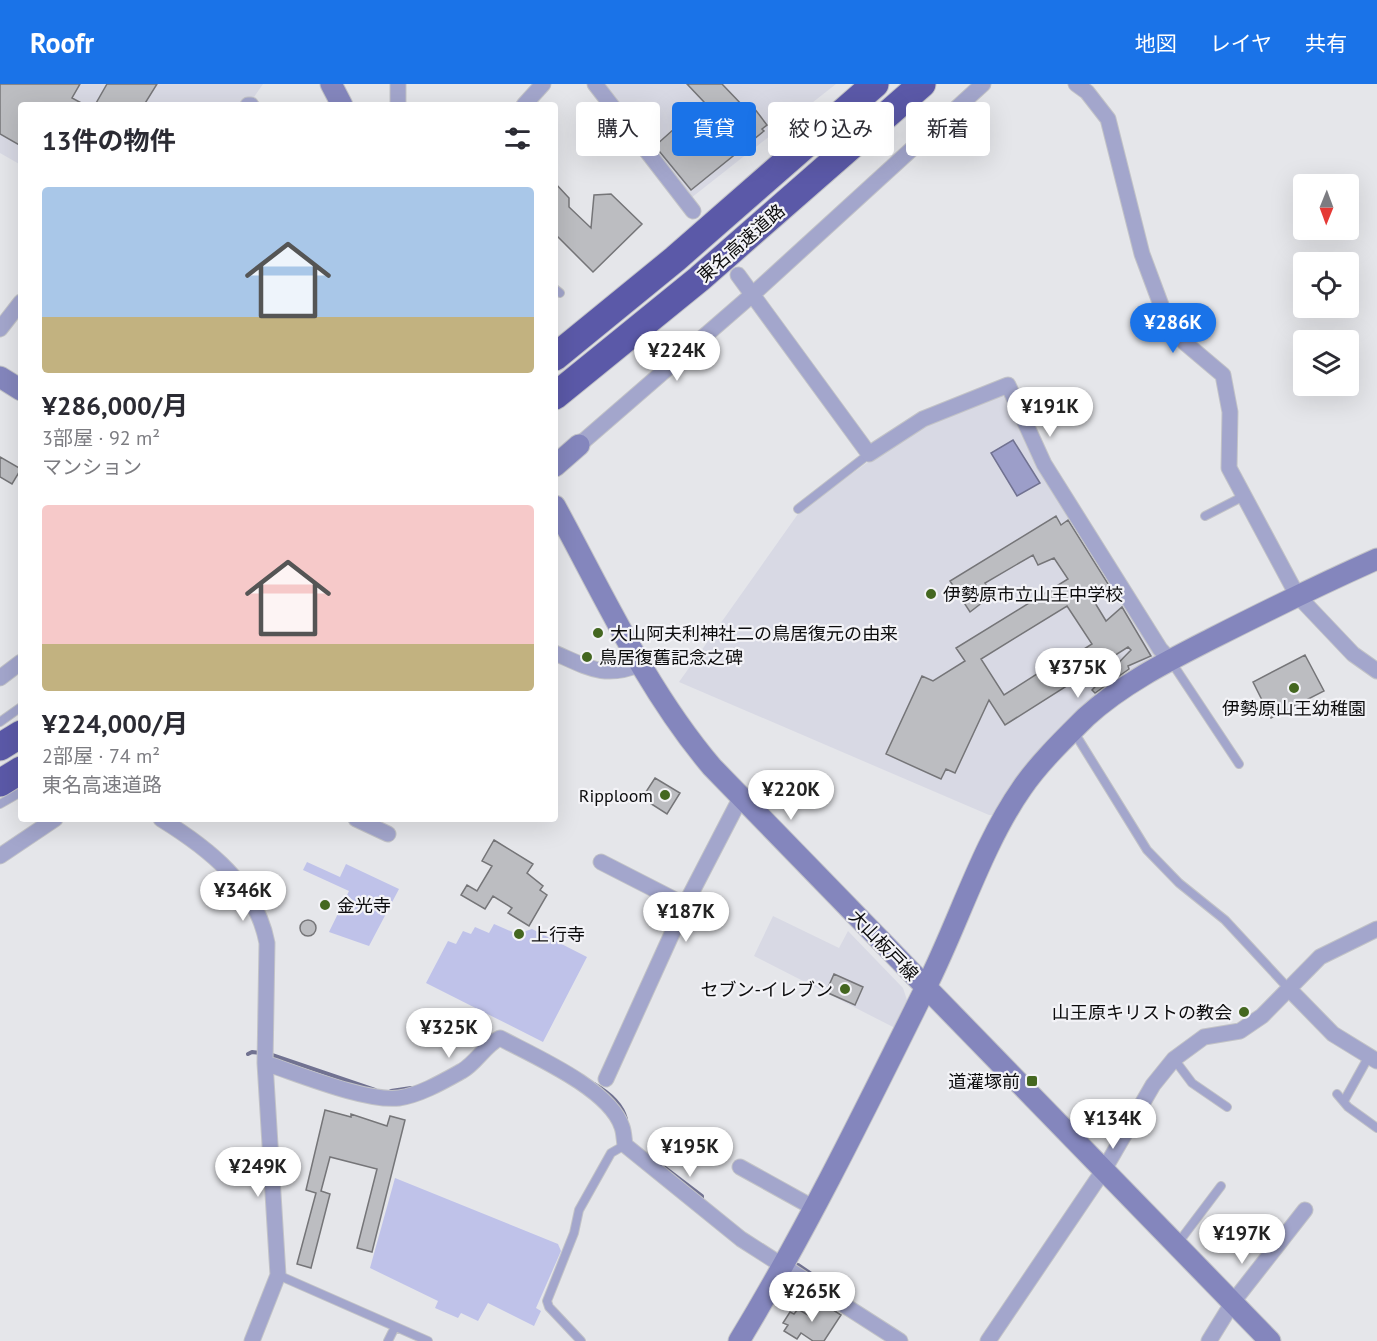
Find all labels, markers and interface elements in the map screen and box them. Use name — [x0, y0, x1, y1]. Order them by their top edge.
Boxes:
text: Roofr — [30, 24, 94, 61]
text: 地図 — [1135, 30, 1177, 57]
text: レイヤ — [1210, 30, 1272, 57]
text: 共有 — [1305, 30, 1347, 57]
chip: 購入 — [576, 102, 660, 156]
chip: 賃貸 — [672, 102, 756, 156]
chip: 絞り込み — [768, 102, 894, 156]
chip: 新着 — [906, 102, 990, 156]
icon: filters — [501, 122, 534, 155]
text: 13件の物件 — [42, 124, 175, 157]
north arrow — [1293, 174, 1359, 240]
map controls — [1293, 174, 1359, 396]
street label: 東名高速道路 — [693, 199, 789, 287]
icon: home — [234, 226, 342, 334]
button: locate — [1293, 252, 1359, 318]
pin: ¥286K — [1131, 303, 1215, 354]
text: ¥286K — [1144, 309, 1202, 335]
button: layers — [1293, 330, 1359, 396]
pin: ¥224K — [635, 331, 719, 382]
text: ¥224K — [648, 337, 706, 363]
pin: ¥191K — [1008, 387, 1092, 438]
text: ¥286,000/月 — [42, 389, 188, 422]
text: ¥191K — [1021, 393, 1079, 419]
text: 3部屋 · 92 m² — [42, 425, 160, 451]
text: マンション — [42, 454, 142, 480]
icon: home — [234, 544, 342, 652]
place label: 伊勢原市立山王中学校 — [943, 583, 1123, 606]
marker: 伊勢原市立山王中学校 — [924, 587, 938, 601]
place label: 大山阿夫利神社二の鳥居復元の由来 — [610, 622, 898, 645]
marker: 大山阿夫利神社二の鳥居復元の由来 — [591, 626, 605, 640]
place label: 鳥居復舊記念之碑 — [599, 646, 743, 669]
pin: ¥375K — [1036, 648, 1120, 699]
marker: 鳥居復舊記念之碑 — [580, 650, 594, 664]
text: ¥375K — [1049, 654, 1107, 680]
marker: 伊勢原山王幼稚園 — [1287, 681, 1301, 695]
place label: 伊勢原山王幼稚園 — [1222, 697, 1366, 720]
text: ¥224,000/月 — [42, 707, 188, 740]
text: 2部屋 · 74 m² — [42, 743, 160, 769]
pin: ¥220K — [749, 770, 833, 821]
text: 東名高速道路 — [42, 772, 162, 798]
text: ¥220K — [762, 776, 820, 802]
place label: Ripploom — [579, 784, 653, 807]
marker: Ripploom — [658, 788, 672, 802]
pin: ¥346K — [201, 871, 285, 922]
text: ¥346K — [214, 877, 272, 903]
pin: ¥187K — [644, 892, 728, 943]
place label: 金光寺 — [337, 894, 391, 917]
marker: 金光寺 — [318, 898, 332, 912]
text: ¥187K — [657, 898, 715, 924]
street label: 大山板戸線 — [844, 905, 924, 985]
place label: 上行寺 — [531, 923, 585, 946]
marker: 上行寺 — [512, 927, 526, 941]
place label: セブン-イレブン — [701, 978, 833, 1001]
marker: セブン-イレブン — [838, 982, 852, 996]
place label: 山王原キリストの教会 — [1052, 1001, 1232, 1024]
marker: 山王原キリストの教会 — [1237, 1005, 1251, 1019]
pin: ¥325K — [407, 1008, 491, 1059]
text: ¥325K — [420, 1014, 478, 1040]
place label: 道灌塚前 — [948, 1070, 1020, 1093]
marker: 道灌塚前 — [1025, 1074, 1039, 1088]
pin: ¥134K — [1071, 1099, 1155, 1150]
text: ¥134K — [1084, 1105, 1142, 1131]
pin: ¥195K — [648, 1127, 732, 1178]
text: ¥195K — [661, 1133, 719, 1159]
pin: ¥249K — [216, 1147, 300, 1198]
text: ¥249K — [229, 1153, 287, 1179]
pin: ¥197K — [1200, 1214, 1284, 1265]
text: ¥197K — [1213, 1220, 1271, 1246]
pin: ¥265K — [770, 1272, 854, 1323]
text: ¥265K — [783, 1278, 841, 1304]

